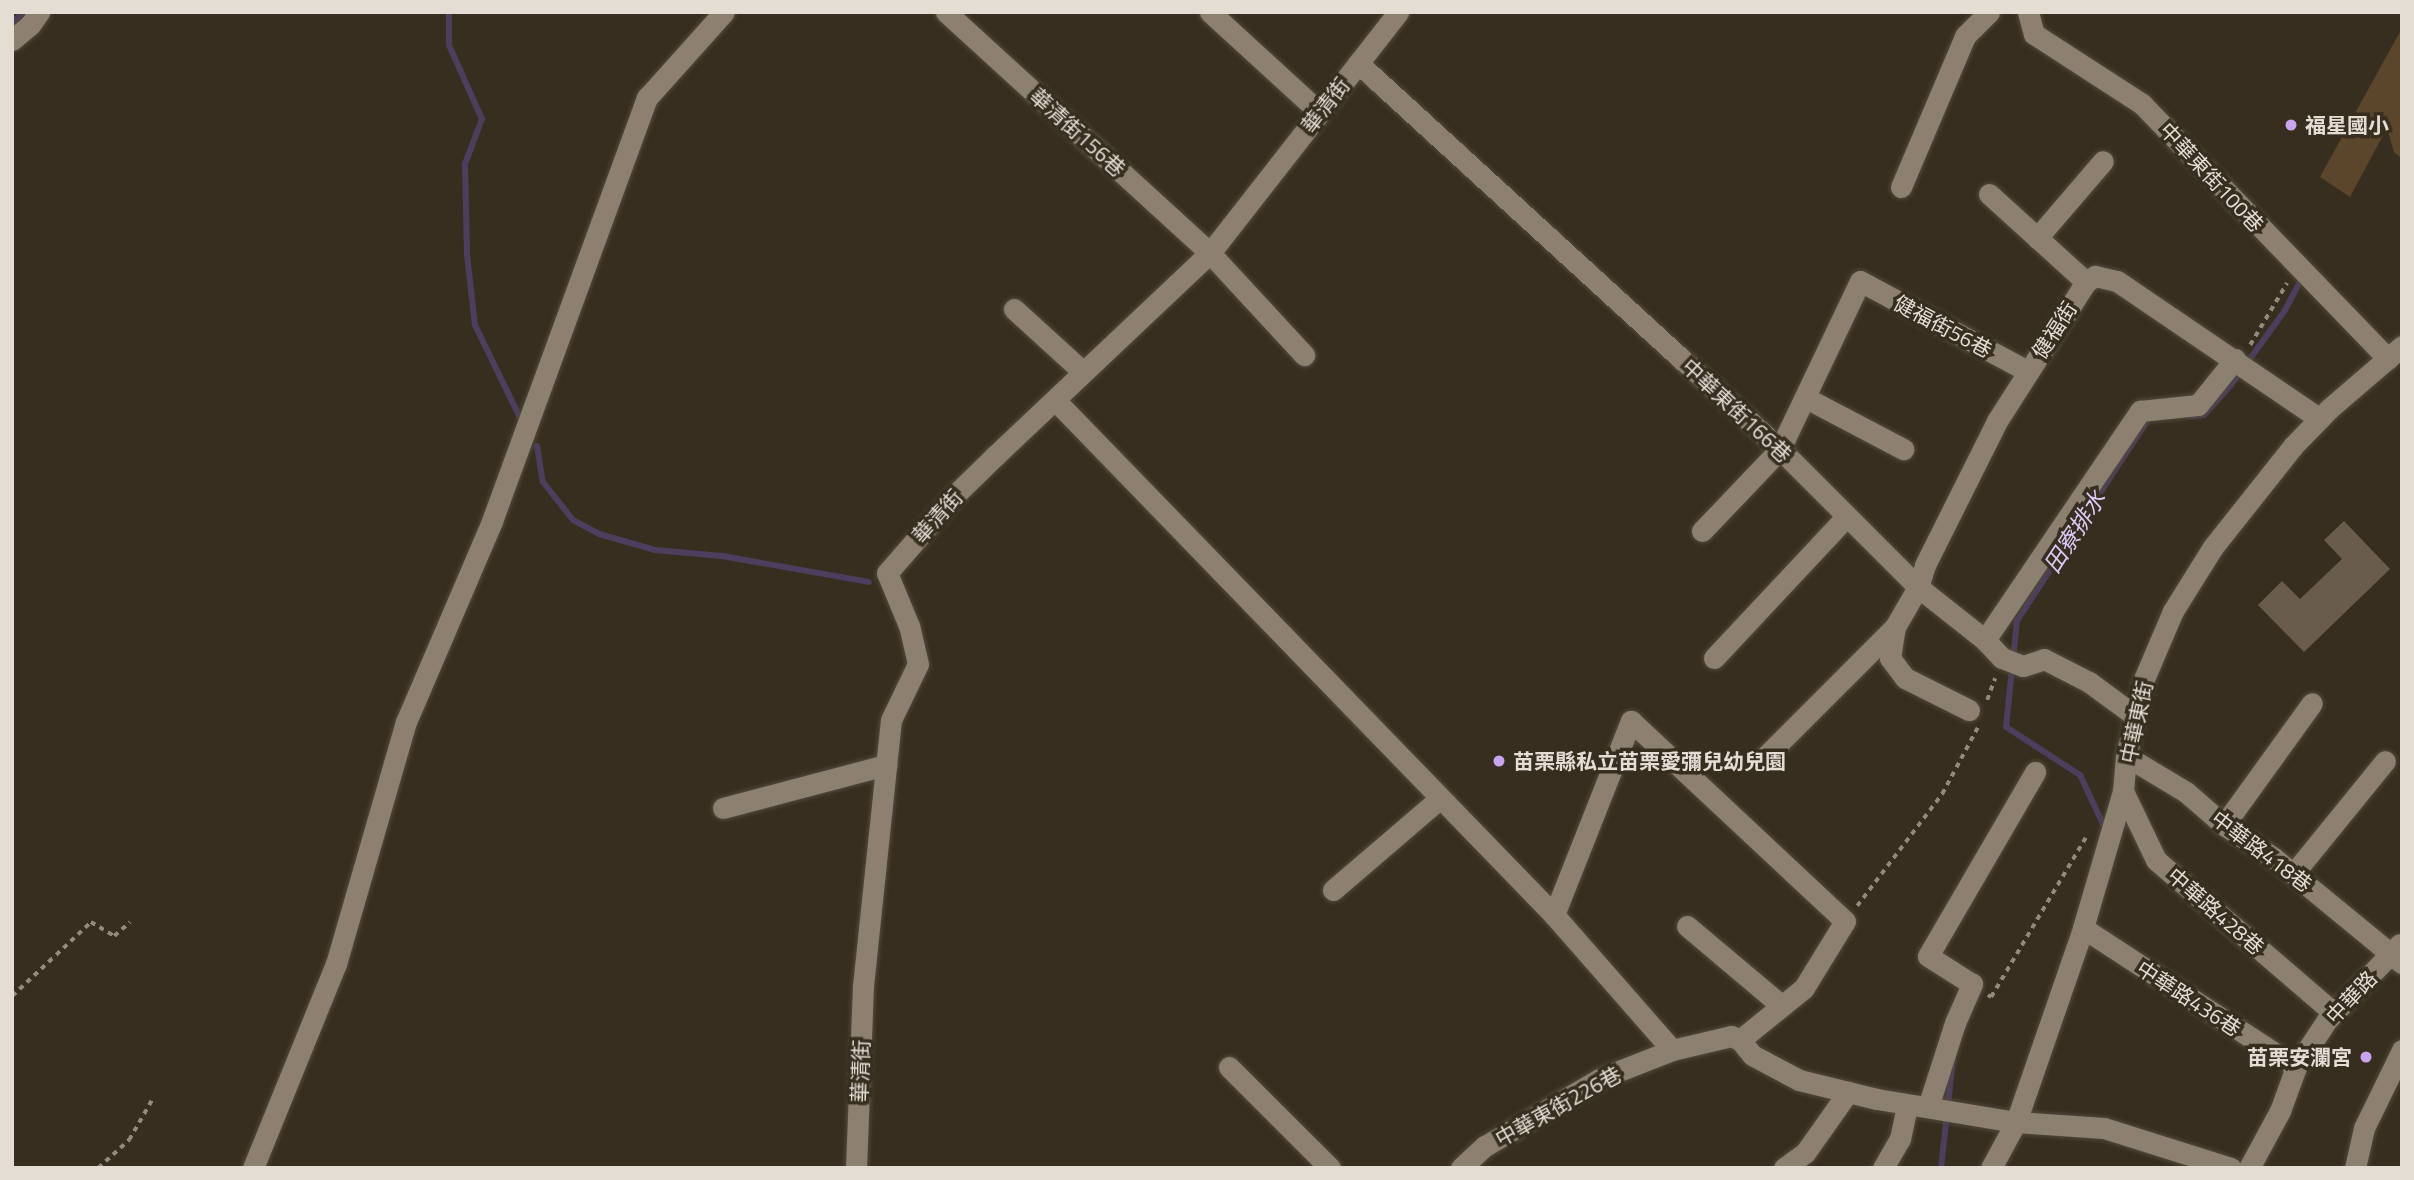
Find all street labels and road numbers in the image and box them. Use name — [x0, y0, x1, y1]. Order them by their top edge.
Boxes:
street label: 華清街 — [1296, 72, 1354, 138]
street label: 華清街156巷 — [1025, 83, 1131, 181]
street label: 中華東街100巷 — [2155, 117, 2269, 237]
street label: 健福街56巷 — [1890, 290, 1996, 362]
street label: 健福街 — [2026, 297, 2082, 363]
street label: 中華東街166巷 — [1677, 353, 1797, 467]
street label: 華清街 — [907, 484, 967, 548]
street label: 中華東街 — [2115, 678, 2157, 766]
street label: 中華路418巷 — [2207, 805, 2317, 897]
street label: 中華路428巷 — [2163, 862, 2269, 960]
street label: 中華路436巷 — [2132, 955, 2246, 1041]
street label: 中華路 — [2320, 965, 2382, 1029]
street label: 華清街 — [846, 1039, 874, 1103]
street label: 中華東街226巷 — [1491, 1061, 1625, 1151]

